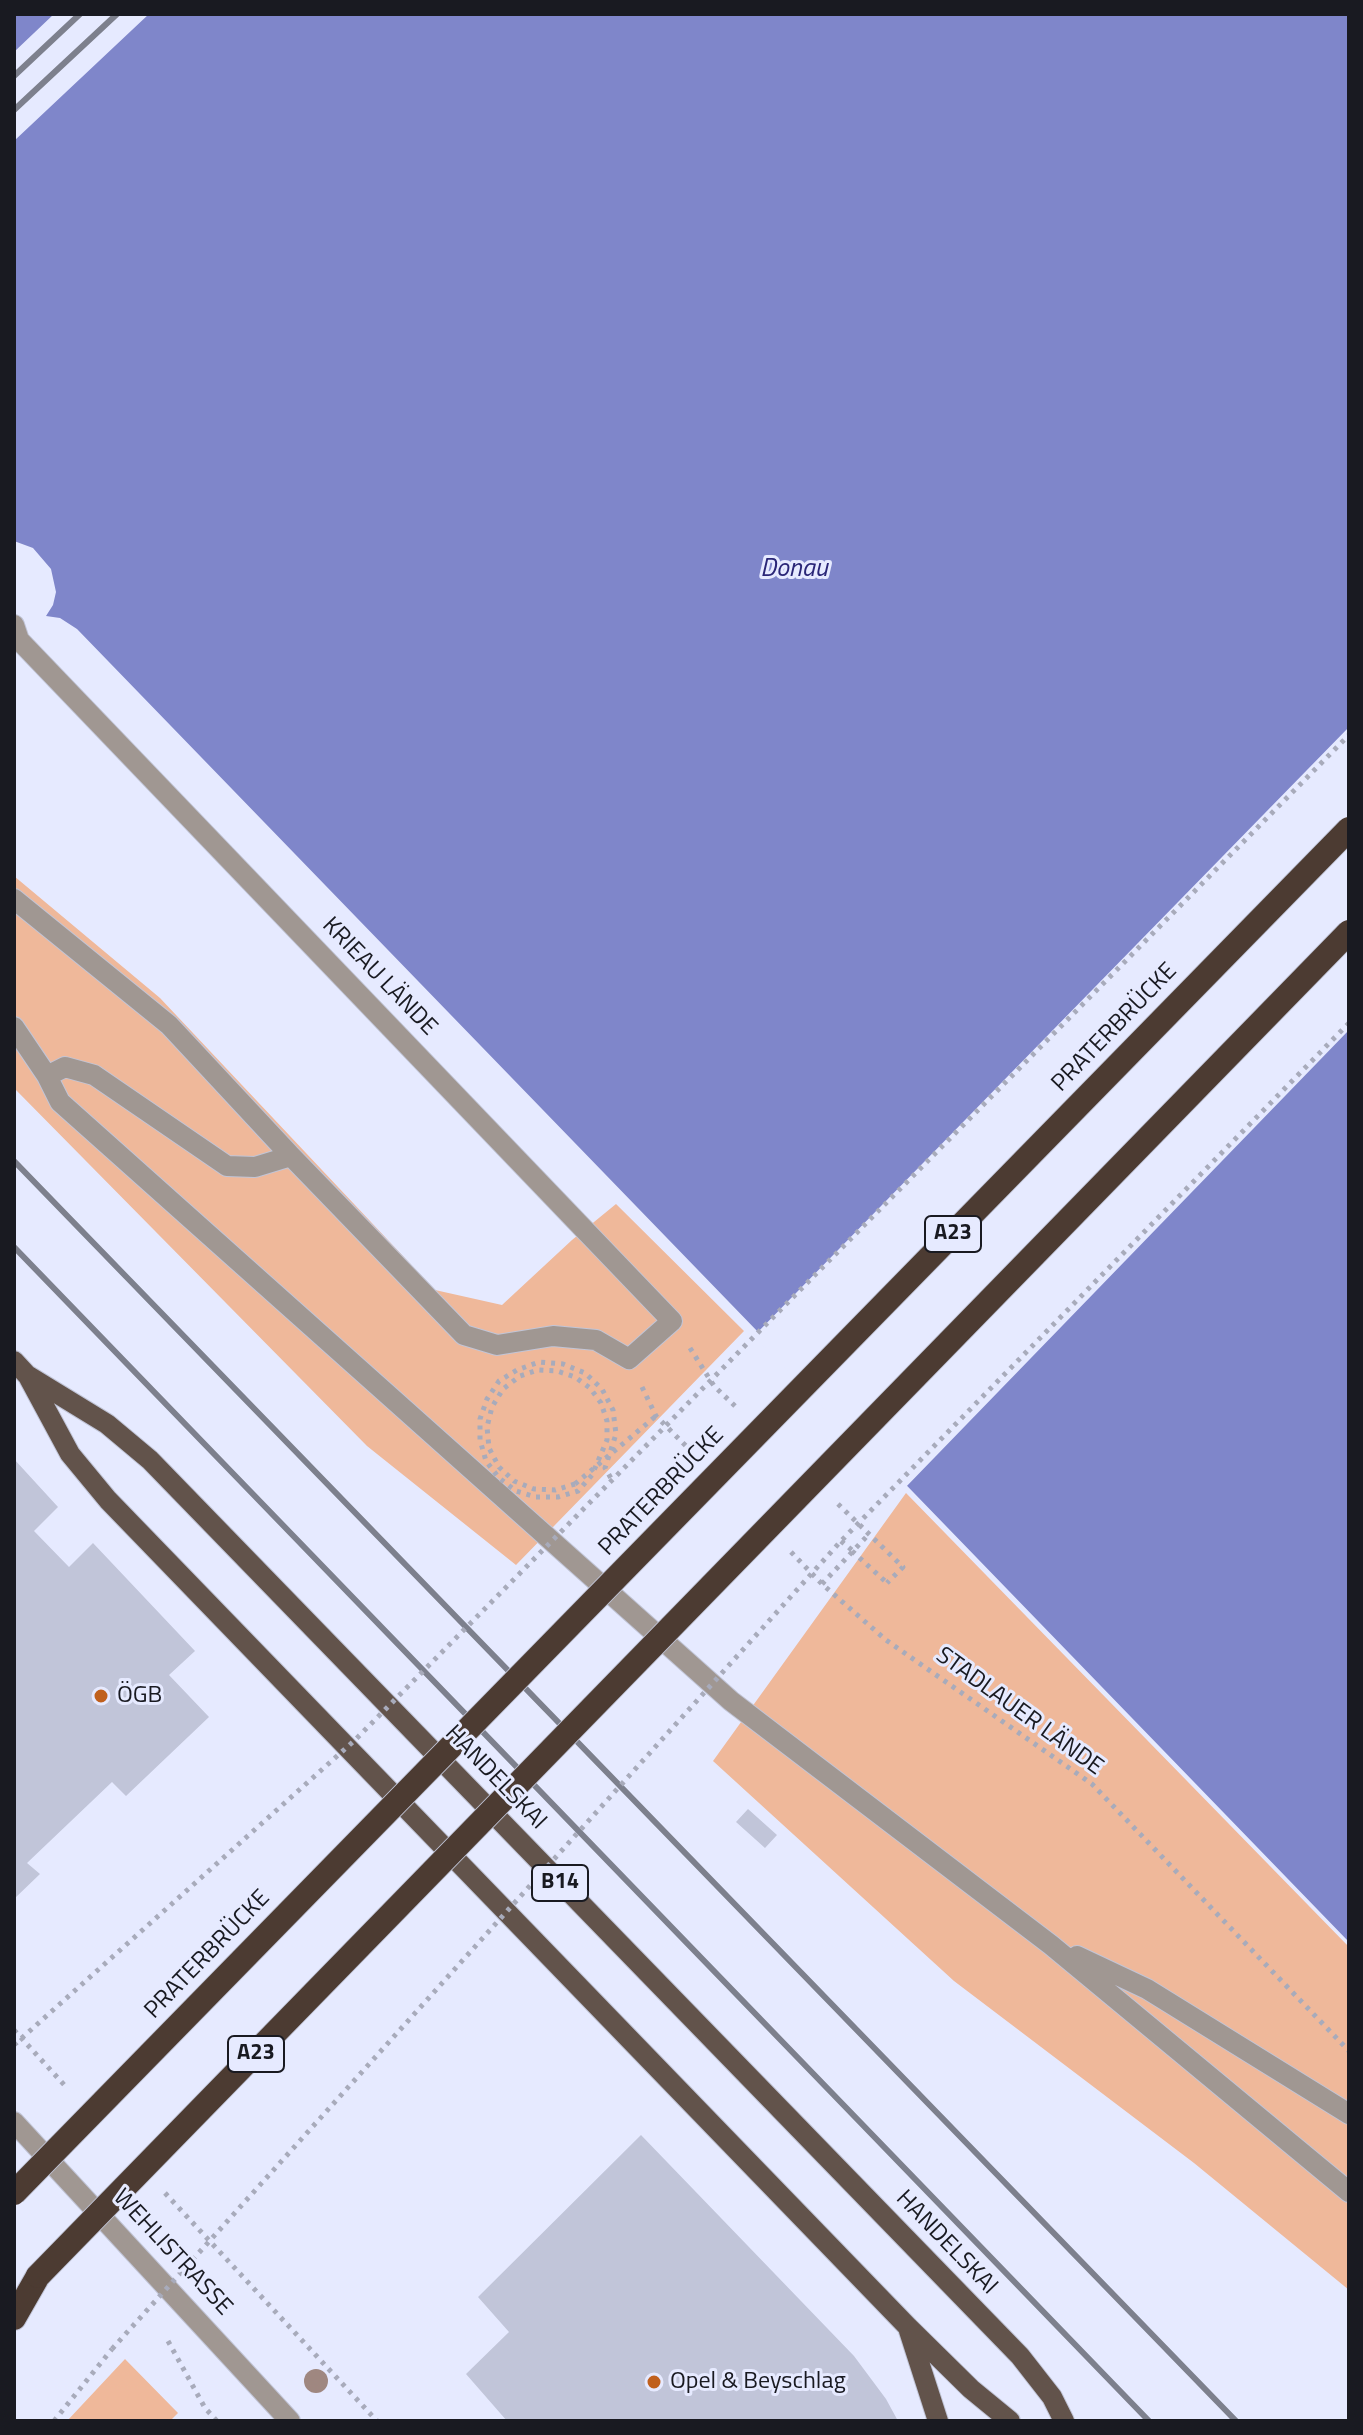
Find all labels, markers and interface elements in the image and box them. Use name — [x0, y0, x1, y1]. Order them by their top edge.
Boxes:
water label: Donau — [760, 554, 828, 586]
street label: KRIEAU LÄNDE — [315, 912, 443, 1042]
street label: PRATERBRÜCKE — [1046, 958, 1184, 1098]
road number: A23 — [925, 1216, 981, 1252]
street label: PRATERBRÜCKE — [593, 1422, 731, 1562]
street label: STADLAUER LÄNDE — [930, 1642, 1108, 1782]
place label: ÖGB — [117, 1682, 162, 1710]
marker: ÖGB — [92, 1687, 110, 1705]
street label: HANDELSKAI — [438, 1720, 552, 1836]
road number: B14 — [532, 1865, 588, 1901]
street label: PRATERBRÜCKE — [139, 1885, 277, 2025]
road number: A23 — [228, 2036, 284, 2072]
street label: WEHLISTRASSE — [106, 2184, 238, 2322]
street label: HANDELSKAI — [889, 2185, 1003, 2301]
place label: Opel & Beyschlag — [670, 2368, 846, 2396]
marker: Opel & Beyschlag — [645, 2373, 663, 2391]

